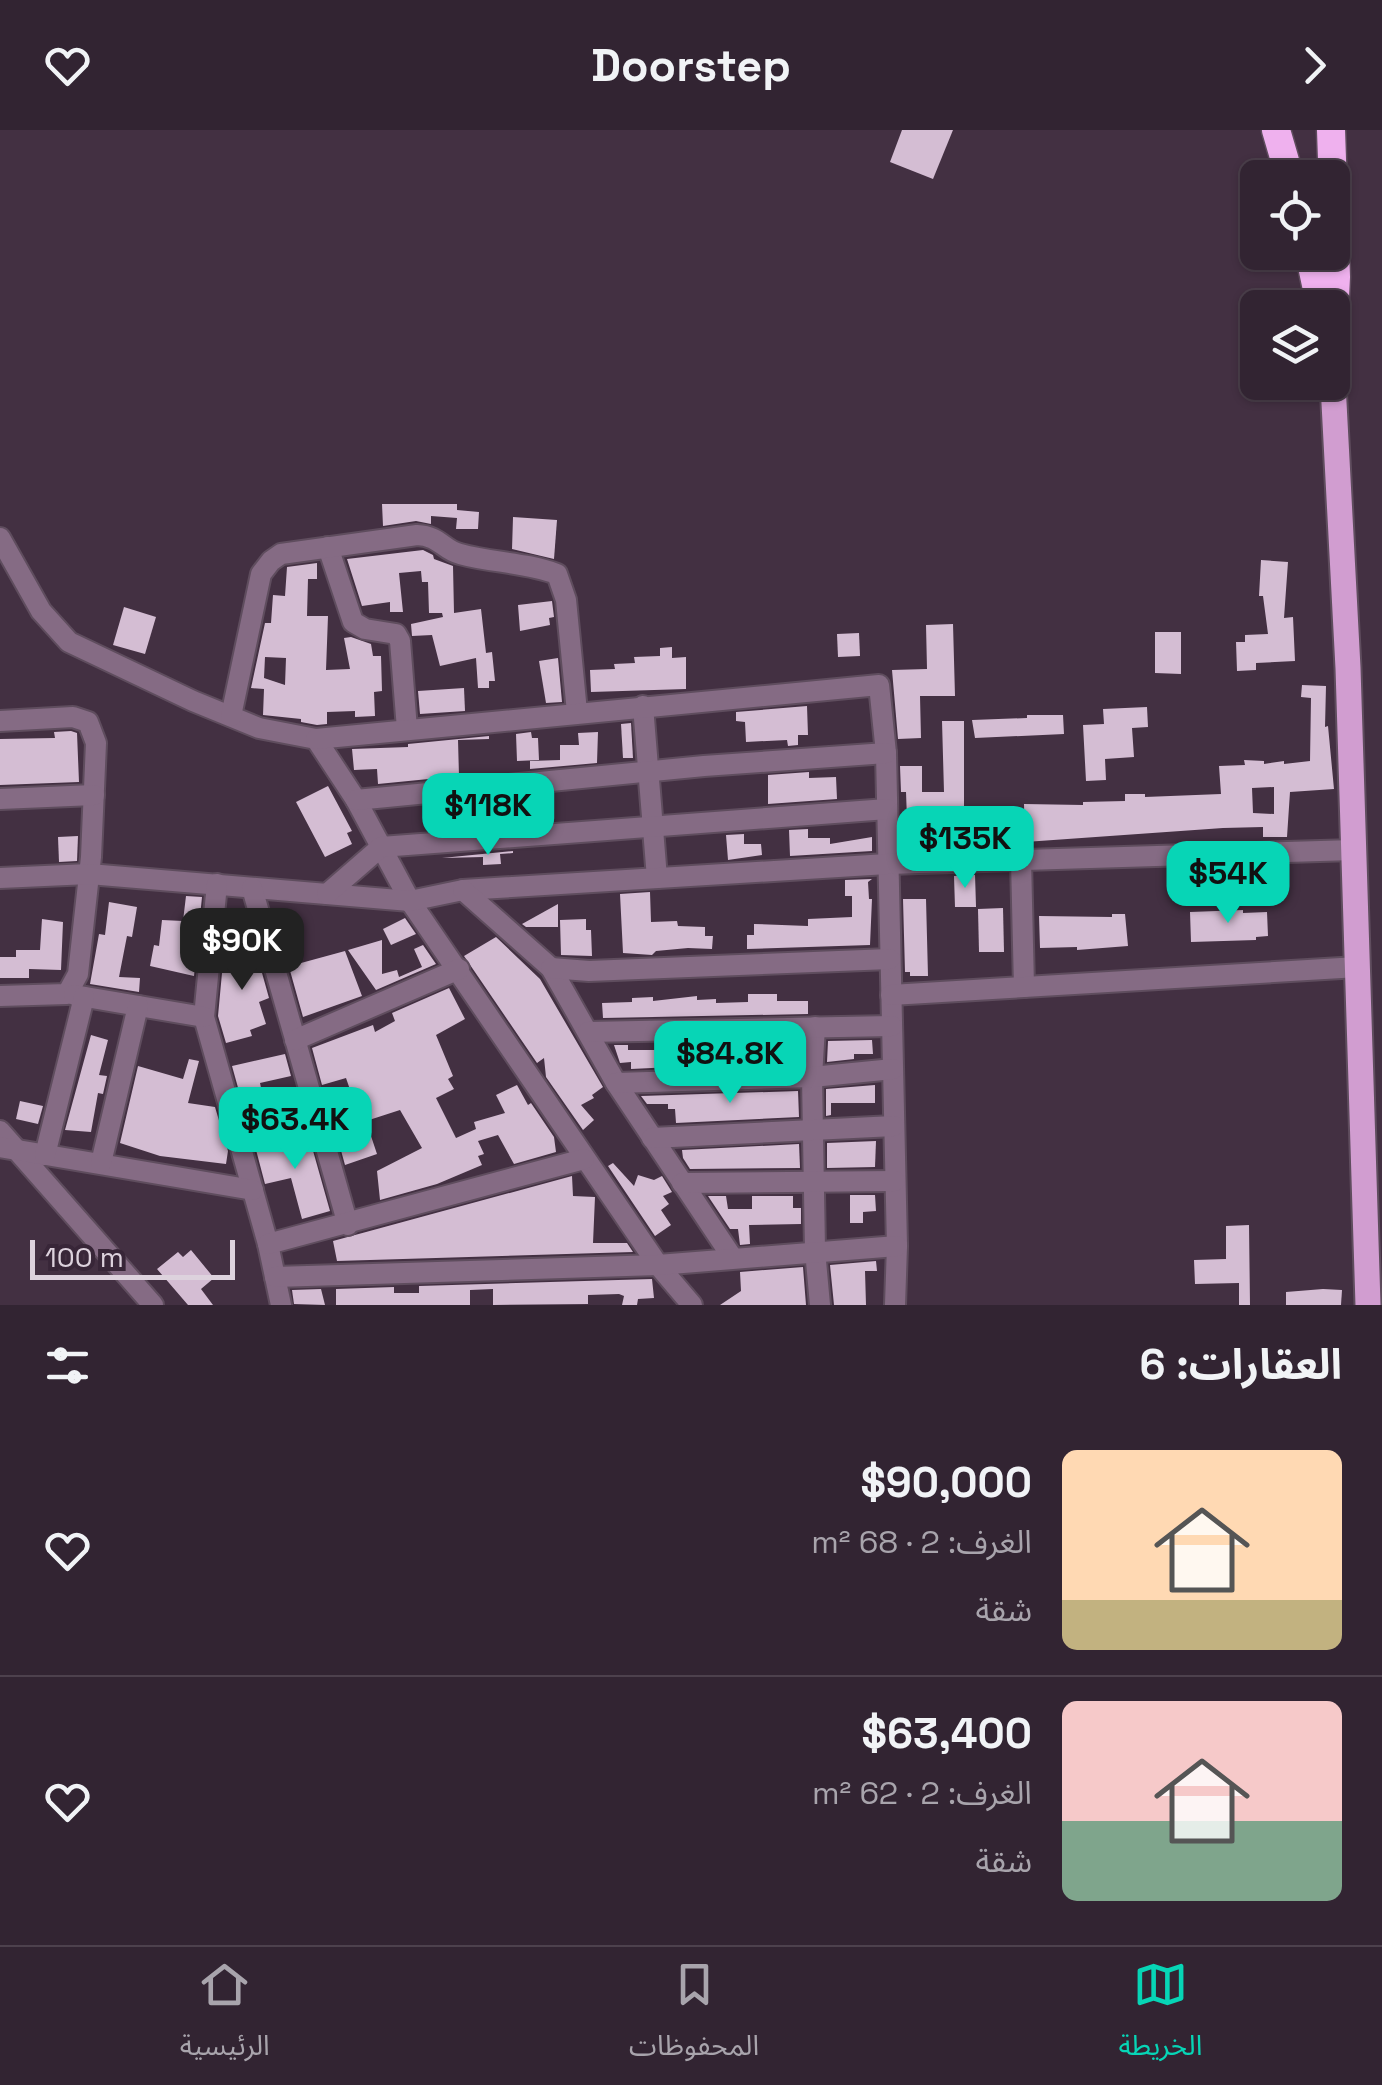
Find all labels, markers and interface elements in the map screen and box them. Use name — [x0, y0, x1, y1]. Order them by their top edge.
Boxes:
text: Doorstep — [591, 37, 791, 94]
icon: heart — [40, 38, 95, 93]
icon: forward — [1287, 38, 1342, 93]
map controls — [1240, 160, 1350, 400]
button: locate — [1240, 160, 1350, 270]
button: layers — [1240, 290, 1350, 400]
pin: $118K — [418, 773, 558, 858]
text: $118K — [444, 785, 532, 825]
pin: $135K — [895, 806, 1035, 891]
text: $135K — [919, 818, 1011, 858]
pin: $54K — [1169, 841, 1287, 926]
text: $54K — [1189, 853, 1267, 893]
pin: $90K — [183, 908, 301, 993]
text: $90K — [202, 920, 282, 960]
pin: $84.8K — [649, 1021, 811, 1106]
text: $84.8K — [676, 1033, 784, 1073]
pin: $63.4K — [214, 1087, 376, 1172]
text: $63.4K — [241, 1099, 349, 1139]
scale bar — [30, 1235, 235, 1280]
text: 100 m — [45, 1239, 124, 1275]
icon: filters — [40, 1338, 95, 1393]
text: العقارات: 6 — [1140, 1338, 1342, 1391]
text: $90,000 — [860, 1456, 1032, 1509]
icon: home — [1142, 1490, 1262, 1610]
text: الغرف: 2 · 68 m² — [811, 1522, 1032, 1562]
icon: heart — [40, 1523, 95, 1578]
text: شقة — [976, 1590, 1032, 1630]
text: $63,400 — [862, 1707, 1032, 1760]
icon: home — [1142, 1741, 1262, 1861]
text: الغرف: 2 · 62 m² — [812, 1773, 1032, 1813]
icon: heart — [40, 1774, 95, 1829]
text: شقة — [976, 1841, 1032, 1881]
tab: الرئيسية — [180, 1957, 270, 2076]
tab: المحفوظات — [629, 1957, 759, 2076]
tab: الخريطة — [1118, 1957, 1202, 2076]

